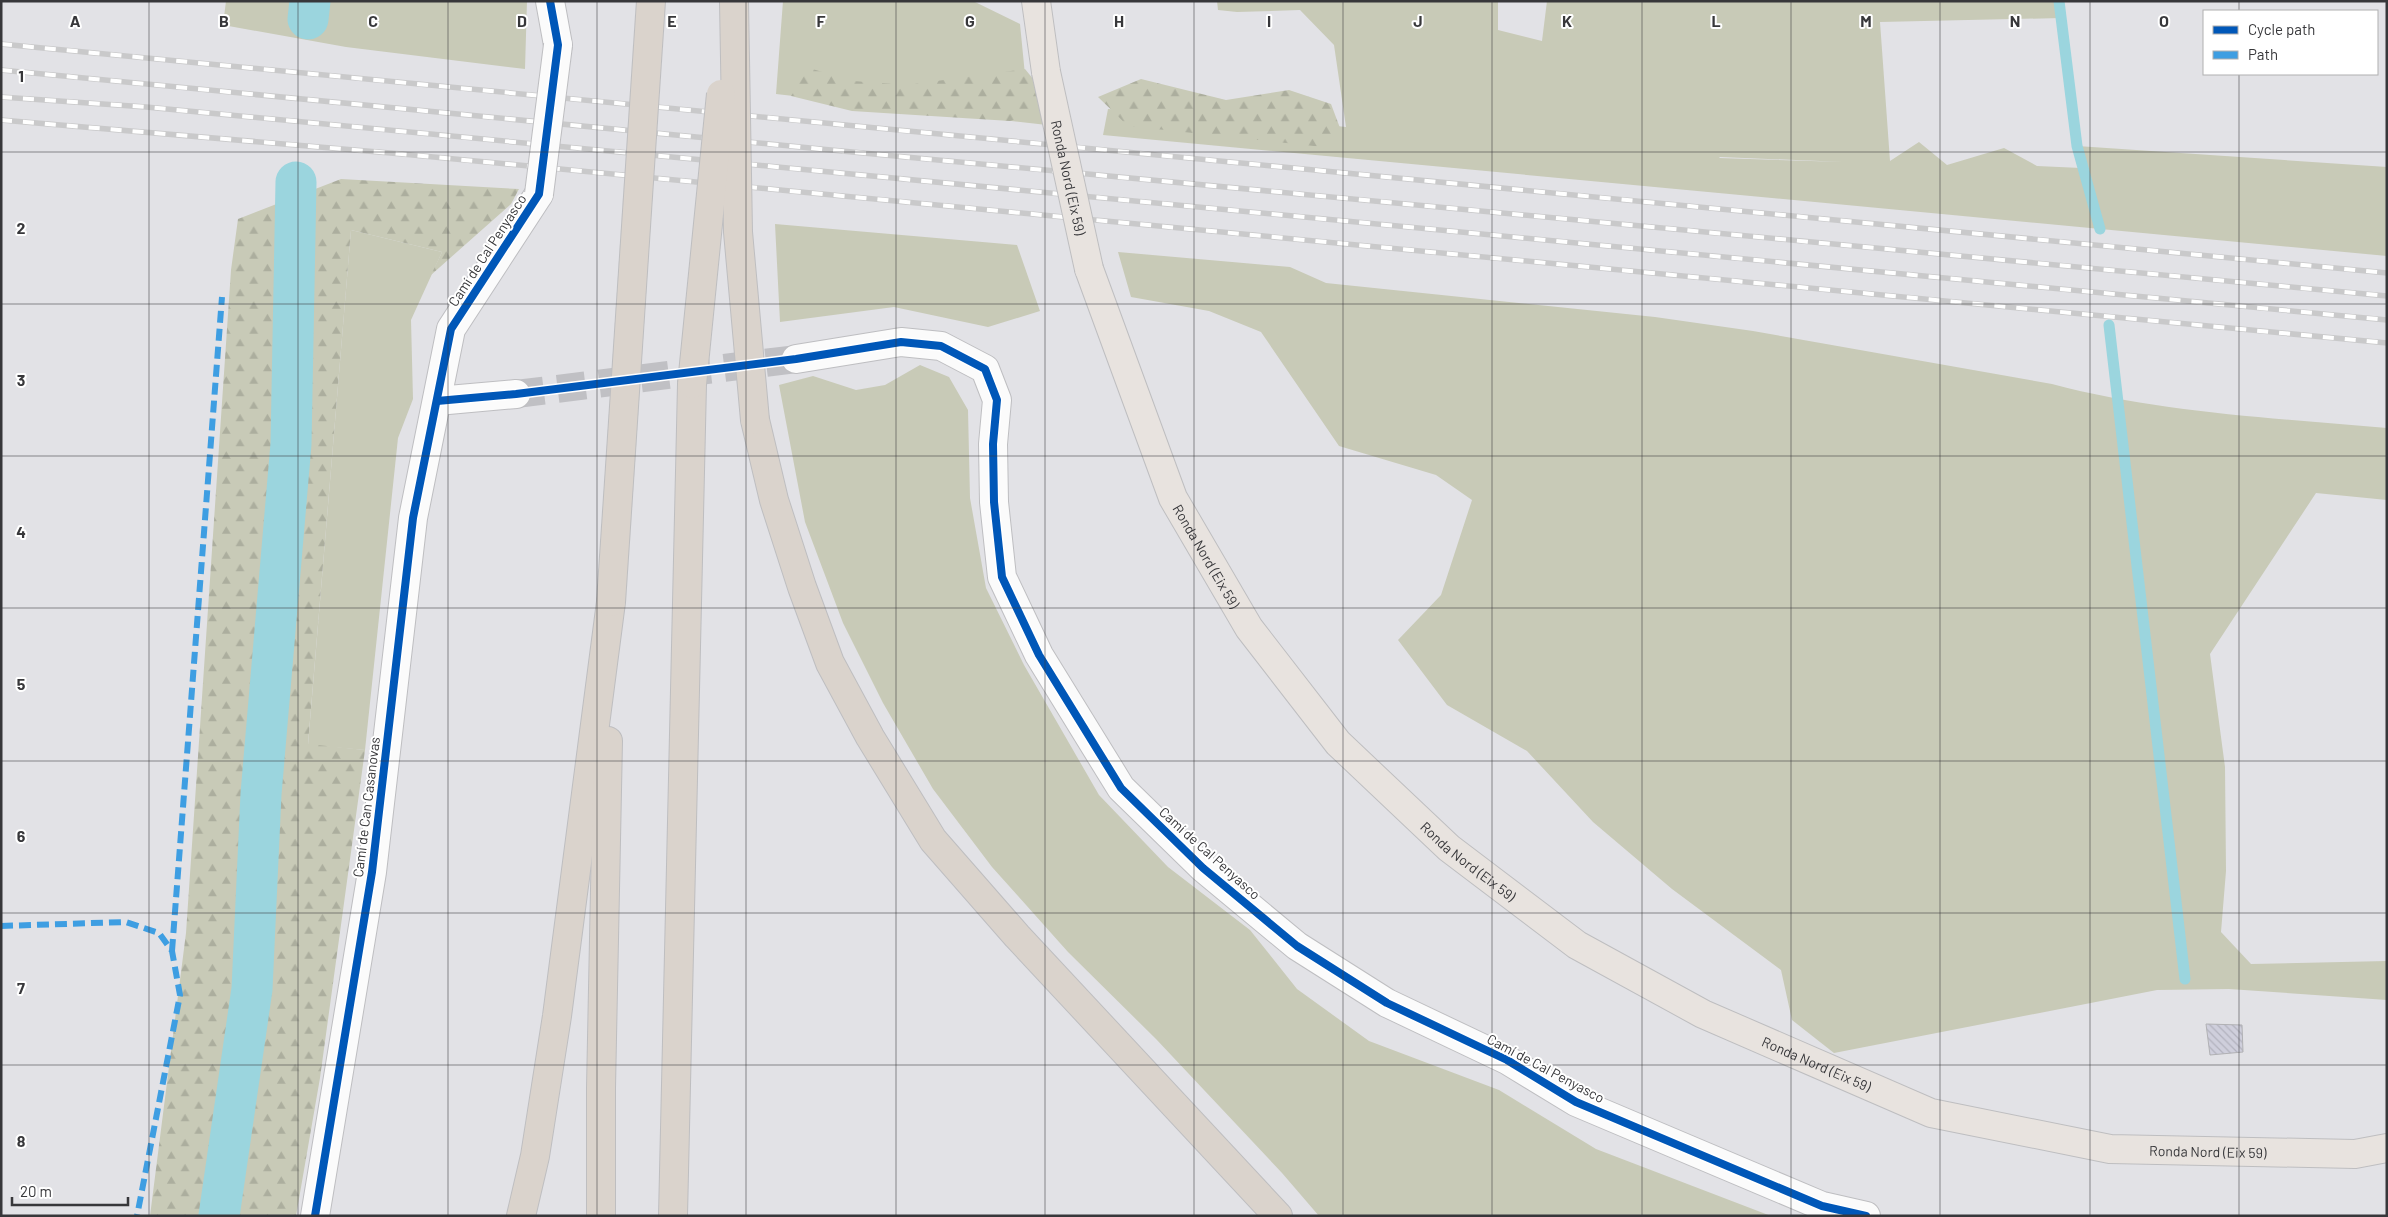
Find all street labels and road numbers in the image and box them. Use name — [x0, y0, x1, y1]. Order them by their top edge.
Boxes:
street label: Ronda Nord (Eix 59) — [1048, 118, 1090, 237]
street label: Camí de Cal Penyasco — [444, 191, 530, 309]
street label: Ronda Nord (Eix 59) — [1170, 501, 1244, 611]
street label: Camí de Can Casanovas — [349, 736, 383, 878]
street label: Camí de Cal Penyasco — [1156, 803, 1264, 903]
street label: Ronda Nord (Eix 59) — [1417, 818, 1520, 904]
street label: Camí de Cal Penyasco — [1484, 1030, 1608, 1106]
street label: Ronda Nord (Eix 59) — [1760, 1032, 1874, 1095]
street label: Ronda Nord (Eix 59) — [2149, 1141, 2267, 1161]

